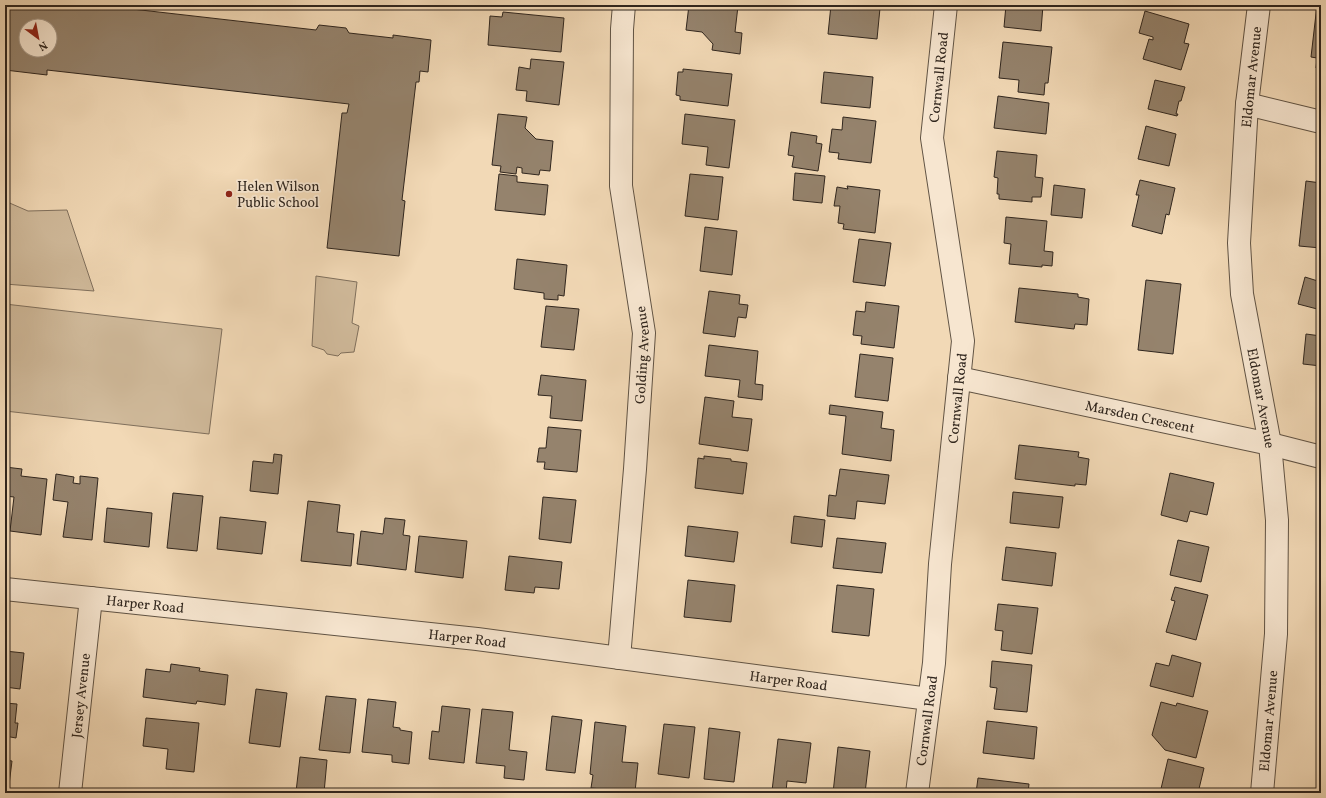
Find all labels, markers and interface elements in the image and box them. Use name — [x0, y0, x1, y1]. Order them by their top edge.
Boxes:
north arrow — [18, 18, 58, 58]
street label: Eldomar Avenue — [1238, 25, 1267, 129]
street label: Cornwall Road — [926, 31, 954, 124]
text: N — [35, 37, 50, 54]
place label: Helen Wilson Public School — [237, 178, 320, 213]
marker: Helen Wilson Public School — [224, 189, 234, 199]
street label: Golding Avenue — [631, 304, 655, 405]
street label: Eldomar Avenue — [1241, 347, 1278, 450]
street label: Cornwall Road — [944, 352, 973, 445]
street label: Marsden Crescent — [1083, 397, 1196, 439]
street label: Harper Road — [105, 592, 185, 619]
street label: Harper Road — [427, 626, 507, 654]
street label: Jersey Avenue — [68, 652, 96, 739]
street label: Harper Road — [748, 667, 829, 696]
street label: Eldomar Avenue — [1256, 669, 1283, 773]
street label: Cornwall Road — [913, 674, 943, 767]

